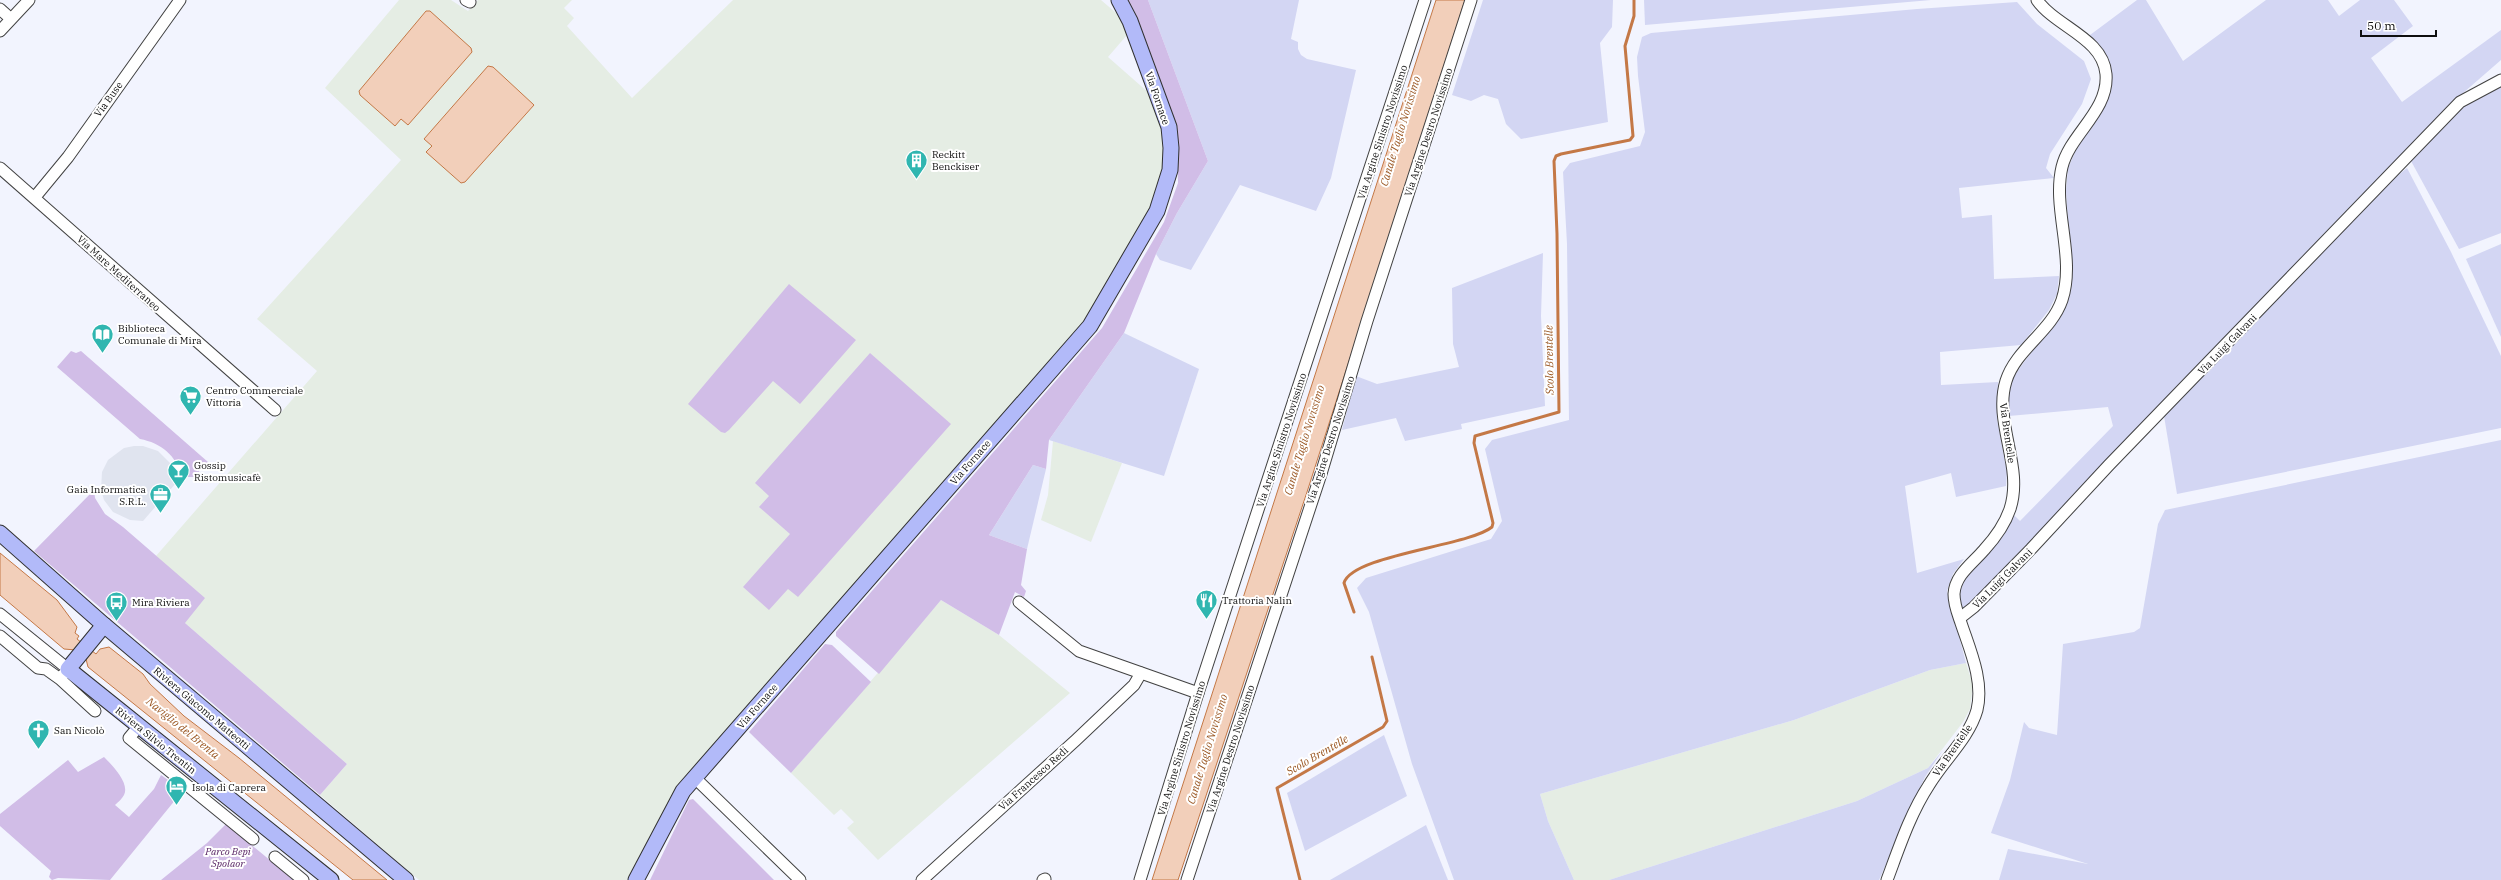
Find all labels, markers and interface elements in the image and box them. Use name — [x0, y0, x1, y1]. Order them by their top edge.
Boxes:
scale bar — [2361, 12, 2436, 38]
text: 50 m — [2367, 18, 2396, 33]
street label: Via Argine Sinistro Novissimo — [1355, 63, 1410, 201]
street label: Via Argine Destro Novissimo — [1402, 66, 1456, 198]
street label: Via Fornace — [1142, 70, 1173, 127]
water label: Canale Taglio Novissimo — [1377, 74, 1424, 188]
street label: Via Buse — [91, 79, 126, 119]
building icon: Reckitt Benckiser — [903, 147, 929, 180]
place label: Reckitt Benckiser — [932, 148, 980, 173]
street label: Via Mare Mediterraneo — [74, 233, 163, 314]
street label: Via Luigi Galvani — [2195, 311, 2260, 377]
library icon: Biblioteca Comunale di Mira — [90, 321, 116, 354]
place label: Biblioteca Comunale di Mira — [118, 322, 202, 347]
water label: Scolo Brentelle — [1541, 325, 1557, 396]
street label: Via Argine Sinistro Novissimo — [1254, 371, 1309, 509]
street label: Via Argine Destro Novissimo — [1304, 374, 1358, 506]
supermarket icon: Centro Commerciale Vittoria — [178, 383, 204, 416]
water label: Canale Taglio Novissimo — [1281, 383, 1328, 497]
place label: Centro Commerciale Vittoria — [206, 384, 303, 409]
street label: Via Brentelle — [1997, 402, 2018, 464]
street label: Via Fornace — [947, 437, 994, 488]
bar icon: Gossip Ristomusicafè — [165, 458, 191, 491]
place label: Gossip Ristomusicafè — [194, 459, 261, 484]
office icon: Gaia Informatica S.R.L. — [148, 482, 174, 515]
place label: Gaia Informatica S.R.L. — [67, 483, 147, 508]
street label: Via Luigi Galvani — [1970, 546, 2035, 611]
restaurant icon: Trattoria Nalin — [1194, 587, 1220, 620]
bus stop icon: Mira Riviera — [103, 589, 129, 622]
place label: Trattoria Nalin — [1222, 594, 1292, 607]
place label: Mira Riviera — [132, 596, 190, 609]
street label: Riviera Giacomo Matteotti — [151, 664, 253, 753]
street label: Via Argine Sinistro Novissimo — [1155, 679, 1208, 817]
street label: Via Fornace — [734, 681, 781, 732]
street label: Via Argine Destro Novissimo — [1204, 683, 1258, 815]
water label: Canale Taglio Novissimo — [1184, 692, 1231, 806]
water label: Naviglio del Brenta — [143, 694, 222, 762]
street label: Riviera Silvio Trentin — [113, 704, 199, 777]
church icon: San Nicolò — [26, 717, 52, 750]
street label: Via Brentelle — [1930, 722, 1975, 779]
place label: San Nicolò — [54, 724, 105, 737]
water label: Scolo Brentelle — [1283, 732, 1351, 779]
street label: Via Francesco Redi — [996, 744, 1071, 813]
hotel icon: Isola di Caprera — [163, 774, 189, 807]
place label: Isola di Caprera — [192, 781, 267, 794]
park label: Parco Bepi Spolaor — [204, 845, 251, 870]

